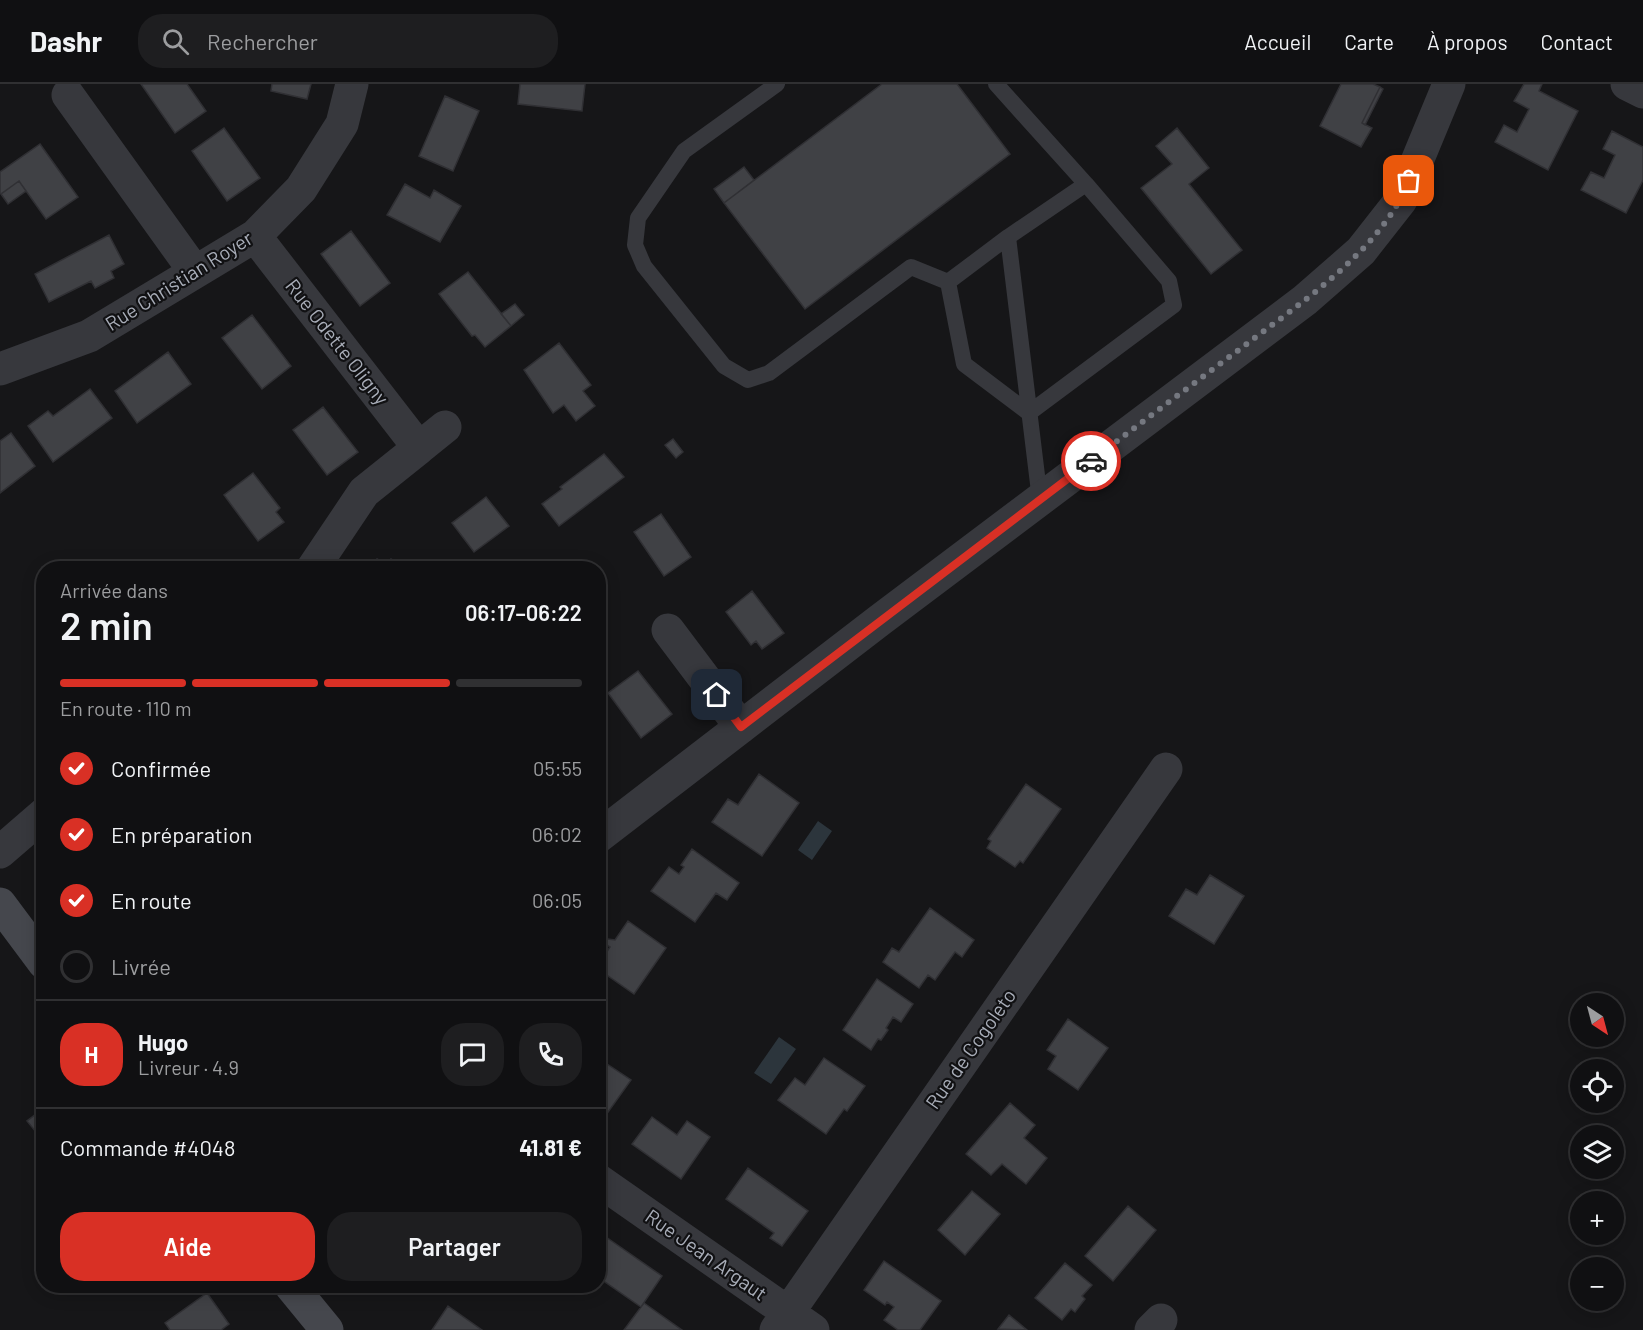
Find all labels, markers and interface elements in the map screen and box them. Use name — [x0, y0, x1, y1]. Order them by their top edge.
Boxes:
search box — [138, 14, 558, 68]
text: Dashr — [30, 24, 102, 58]
icon: search — [159, 25, 192, 58]
text: Rechercher — [207, 28, 318, 54]
text: Accueil — [1244, 29, 1311, 54]
text: Carte — [1344, 29, 1394, 54]
text: À propos — [1427, 29, 1508, 54]
text: Contact — [1541, 29, 1613, 54]
pin — [1383, 155, 1434, 206]
icon: bag — [1392, 164, 1425, 197]
street label: Rue Christian Royer — [100, 225, 257, 335]
street label: Rue Odette Oligny — [281, 274, 394, 409]
courier — [1061, 431, 1121, 491]
icon: car — [1075, 445, 1108, 478]
text: Arrivée dans — [60, 578, 168, 602]
text: 06:17–06:22 — [465, 599, 582, 625]
text: 2 min — [60, 601, 153, 648]
pin — [691, 669, 742, 720]
icon: home — [700, 678, 733, 711]
text: En route · 110 m — [60, 696, 191, 720]
icon: check — [60, 752, 93, 785]
text: Confirmée — [111, 755, 211, 781]
text: 05:55 — [533, 756, 582, 780]
icon: check — [60, 818, 93, 851]
text: En préparation — [111, 821, 252, 847]
text: 06:02 — [532, 822, 582, 846]
icon: check — [60, 884, 93, 917]
text: En route — [111, 887, 192, 913]
text: 06:05 — [532, 888, 582, 912]
text: Livrée — [111, 953, 171, 979]
street label: Rue de Cogoleto — [920, 984, 1020, 1113]
north arrow — [1570, 993, 1624, 1047]
map controls — [1570, 993, 1624, 1311]
button: chat — [441, 1023, 504, 1086]
button: phone — [519, 1023, 582, 1086]
text: Hugo — [138, 1029, 188, 1055]
text: H — [85, 1041, 98, 1067]
text: Livreur · 4.9 — [138, 1055, 239, 1079]
button: locate — [1570, 1059, 1624, 1113]
button: layers — [1570, 1125, 1624, 1179]
text: Commande #4048 — [60, 1134, 235, 1160]
text: 41.81 € — [519, 1134, 582, 1160]
button: + — [1570, 1191, 1624, 1245]
street label: Rue Jean Argaut — [641, 1203, 772, 1305]
button: Aide — [60, 1212, 315, 1281]
button: Partager — [327, 1212, 582, 1281]
button: − — [1570, 1257, 1624, 1311]

